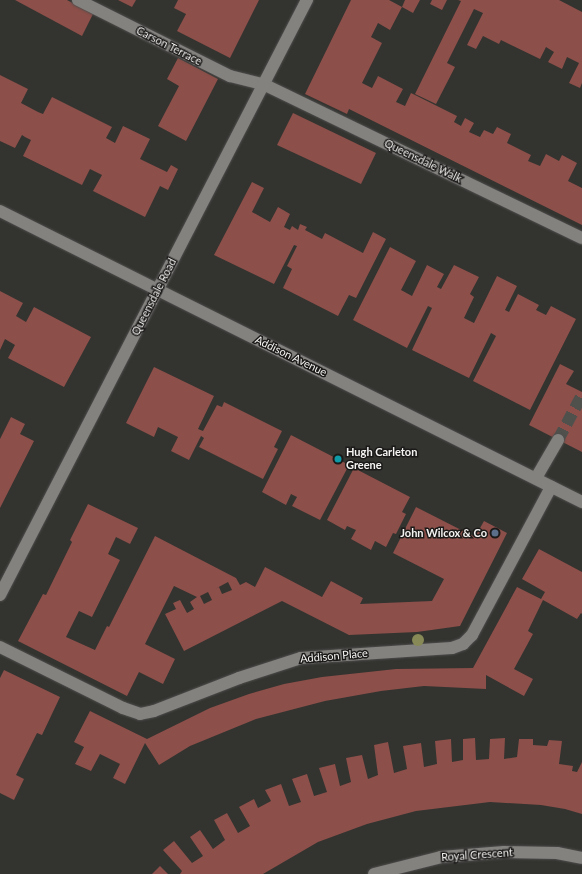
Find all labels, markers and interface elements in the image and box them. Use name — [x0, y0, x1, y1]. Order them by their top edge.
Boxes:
street label: Carson Terrace — [134, 24, 204, 68]
street label: Queensdale Walk — [382, 137, 464, 185]
street label: Queensdale Road — [129, 256, 179, 338]
street label: Addison Avenue — [253, 333, 329, 379]
place label: Hugh Carleton Greene — [346, 446, 417, 472]
marker: Hugh Carleton Greene — [333, 454, 343, 464]
place label: John Wilcox & Co — [400, 526, 487, 540]
marker: John Wilcox & Co — [490, 528, 500, 538]
street label: Addison Place — [300, 646, 368, 666]
street label: Royal Crescent — [441, 846, 513, 864]

